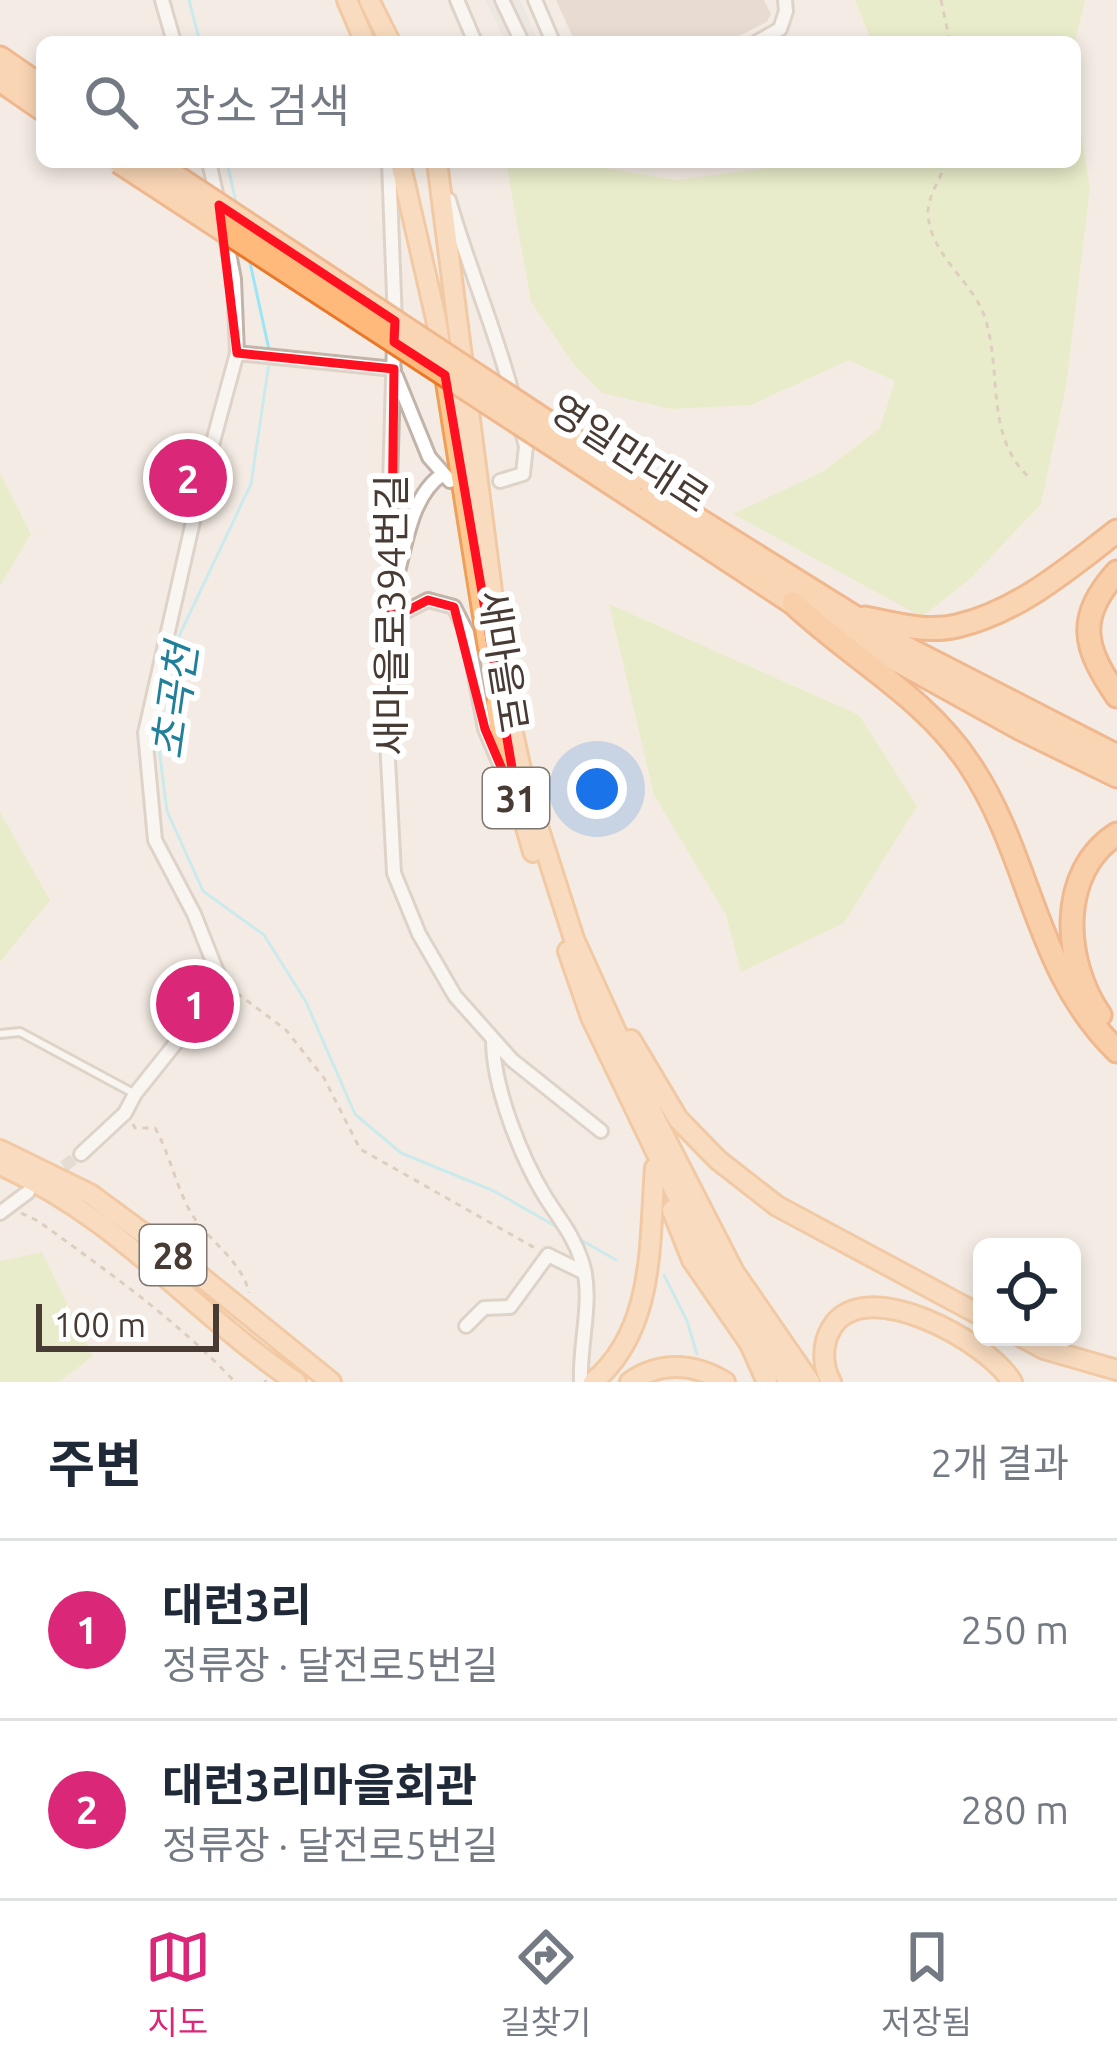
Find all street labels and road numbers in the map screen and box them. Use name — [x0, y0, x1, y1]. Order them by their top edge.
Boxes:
street label: 영일만대로 — [543, 386, 717, 520]
street label: 새마을로394번길 — [369, 474, 412, 756]
street label: 새마을로 — [472, 587, 536, 735]
road number: 31 — [483, 768, 549, 828]
road number: 28 — [140, 1225, 206, 1285]

